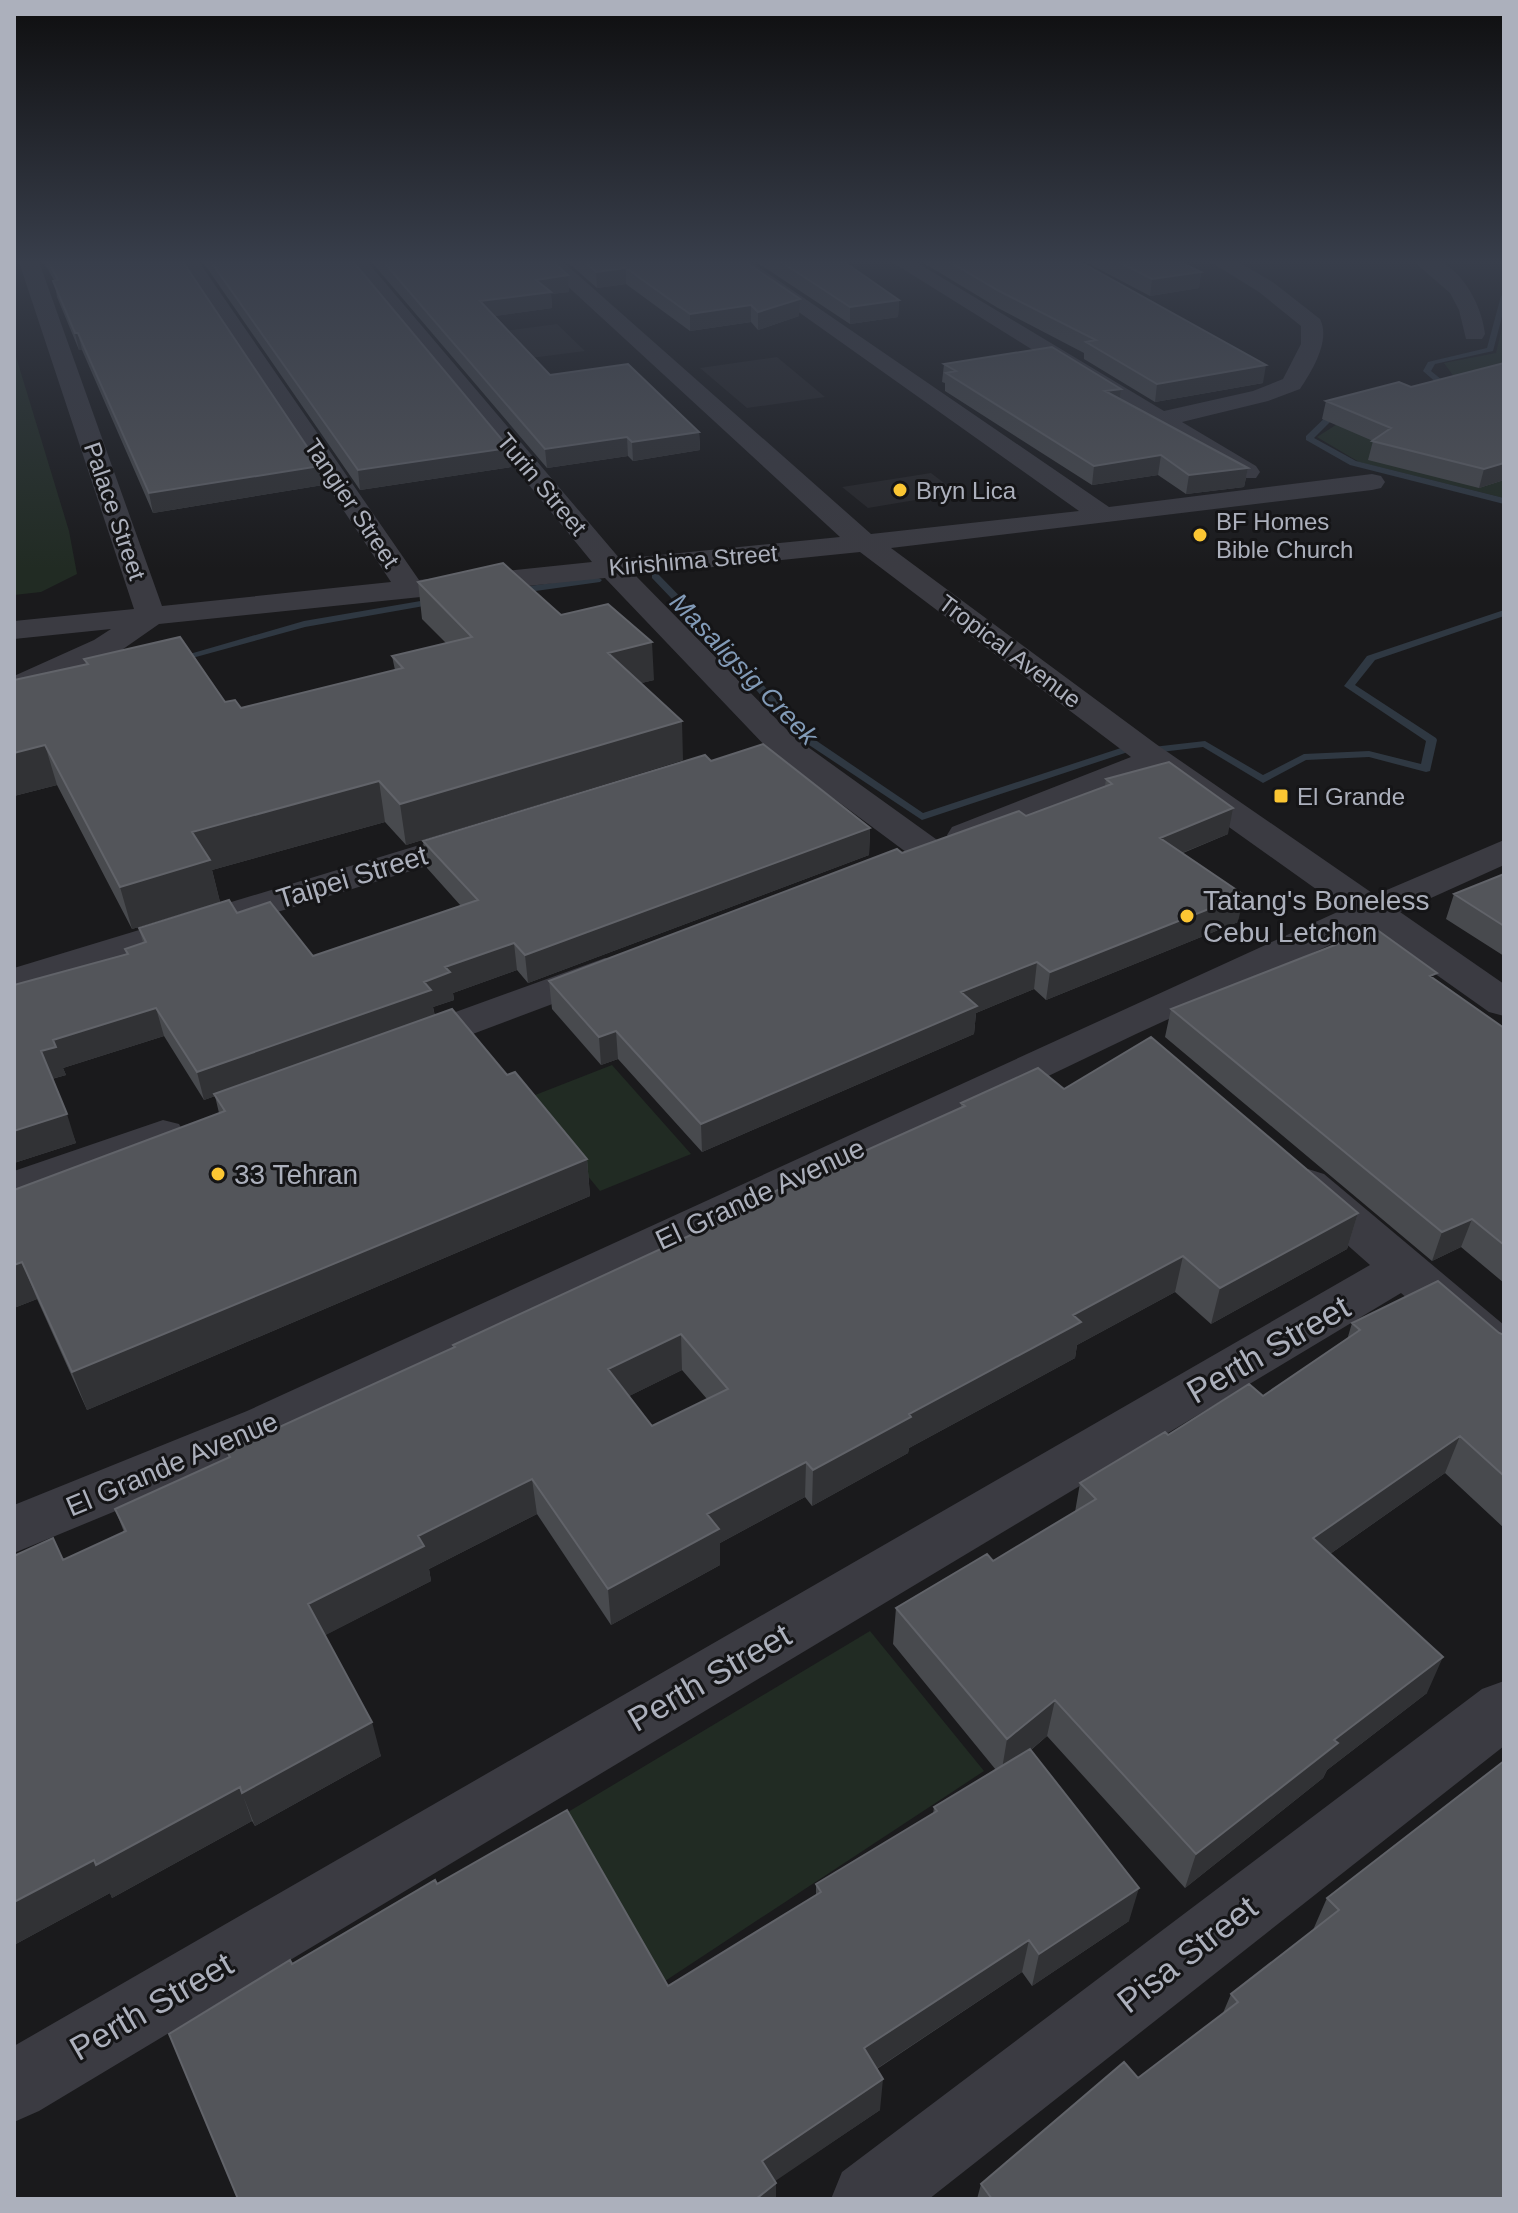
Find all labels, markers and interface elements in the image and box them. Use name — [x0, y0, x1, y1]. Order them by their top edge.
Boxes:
street label: Turin Street — [492, 428, 593, 541]
street label: Tangier Street — [299, 434, 405, 573]
street label: Palace Street — [79, 438, 151, 584]
place label: Bryn Lica — [916, 477, 1017, 504]
marker: Bryn Lica — [891, 481, 909, 499]
place label: BF Homes Bible Church — [1216, 508, 1353, 563]
marker: BF Homes Bible Church — [1191, 526, 1209, 544]
street label: Kirishima Street — [607, 539, 779, 581]
water label: Masaligsig Creek — [664, 587, 825, 753]
street label: Tropical Avenue — [934, 589, 1086, 713]
place label: El Grande — [1297, 783, 1405, 810]
marker: El Grande — [1272, 787, 1290, 805]
street label: Taipei Street — [273, 839, 431, 915]
place label: Tatang's Boneless Cebu Letchon — [1203, 885, 1429, 948]
marker: Tatang's Boneless Cebu Letchon — [1178, 907, 1196, 925]
street label: El Grande Avenue — [651, 1132, 869, 1256]
place label: 33 Tehran — [234, 1159, 358, 1190]
marker: 33 Tehran — [209, 1165, 227, 1183]
street label: Perth Street — [1180, 1287, 1357, 1411]
street label: El Grande Avenue — [62, 1405, 282, 1523]
street label: Perth Street — [621, 1615, 798, 1739]
street label: Pisa Street — [1110, 1887, 1265, 2020]
street label: Perth Street — [63, 1944, 240, 2068]

